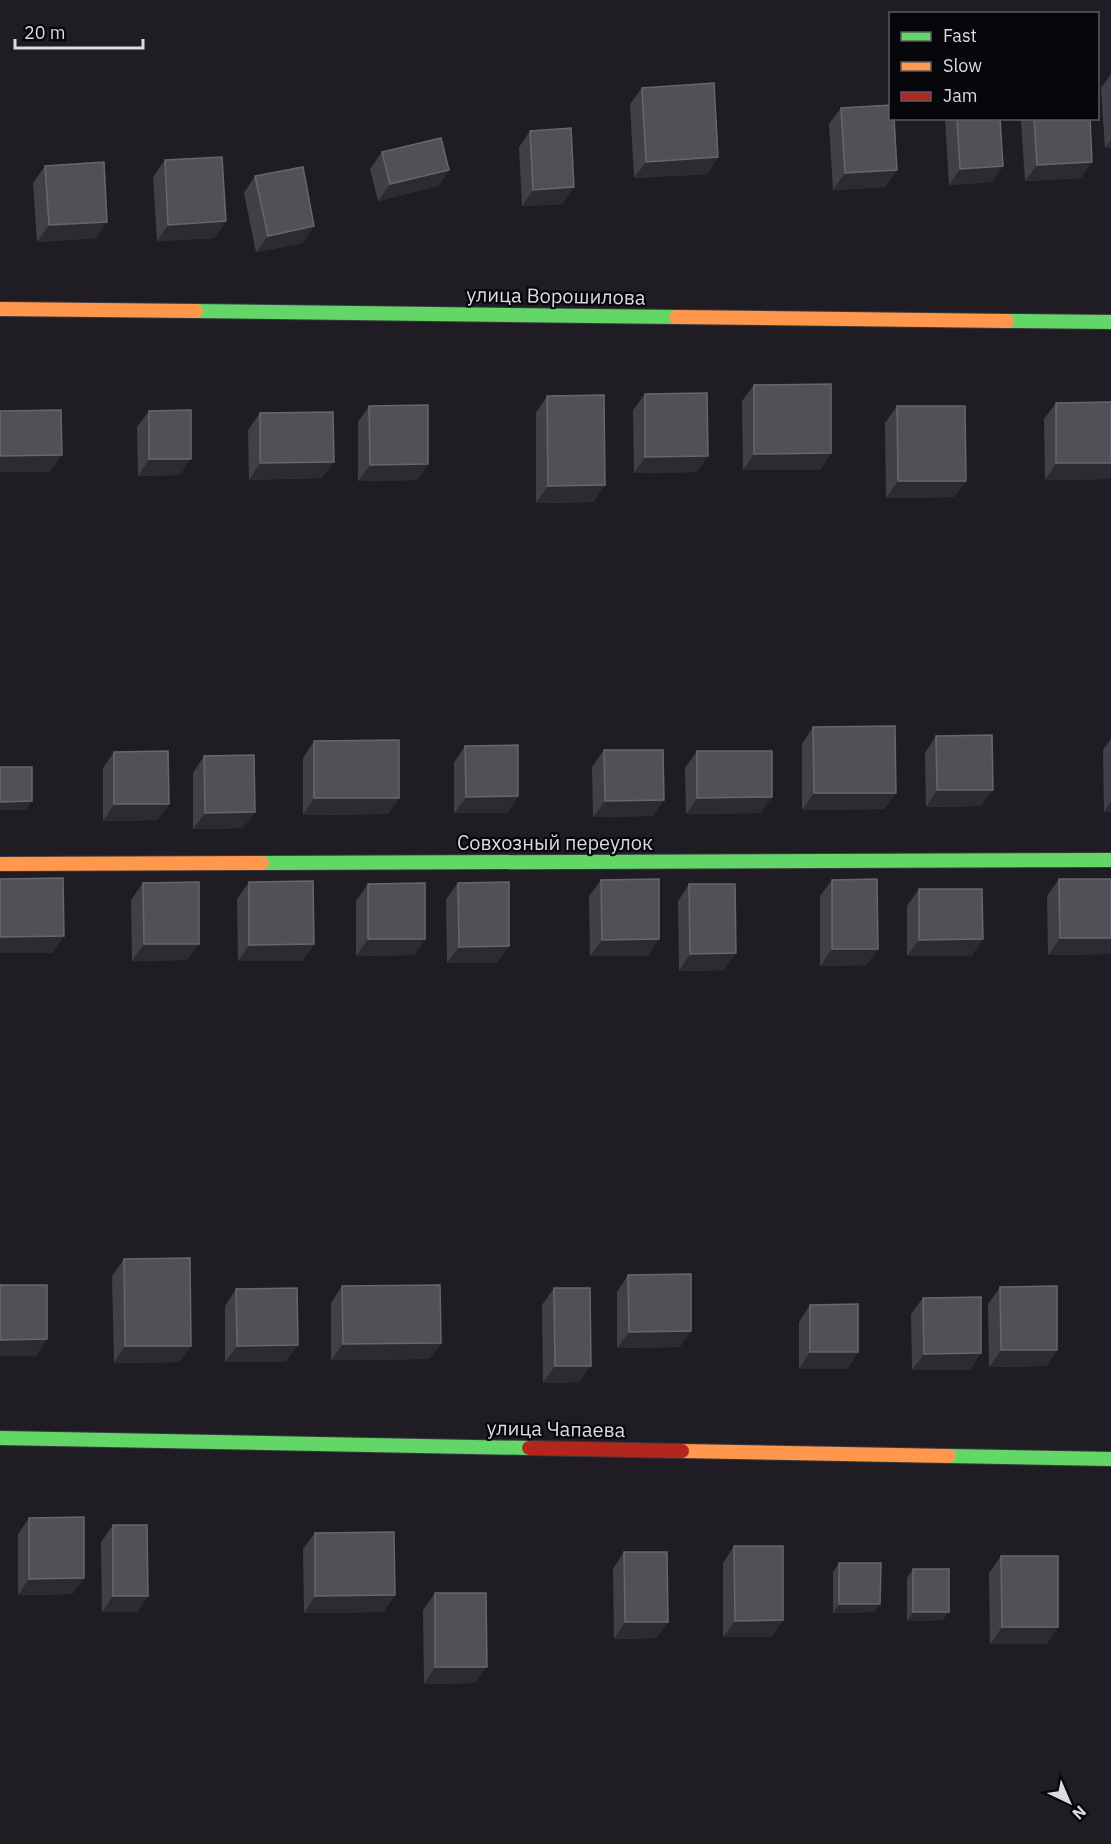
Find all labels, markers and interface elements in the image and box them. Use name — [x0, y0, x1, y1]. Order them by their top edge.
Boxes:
scale bar — [15, 12, 142, 50]
legend — [889, 12, 1099, 120]
text: 20 m — [24, 21, 66, 44]
text: Fast — [943, 24, 977, 47]
text: Slow — [943, 54, 982, 77]
text: Jam — [943, 84, 978, 107]
street label: улица Ворошилова — [466, 280, 646, 311]
street label: Совхозный переулок — [457, 829, 653, 856]
street label: улица Чапаева — [487, 1414, 626, 1443]
north arrow — [1039, 1772, 1099, 1832]
text: N — [1068, 1802, 1091, 1824]

